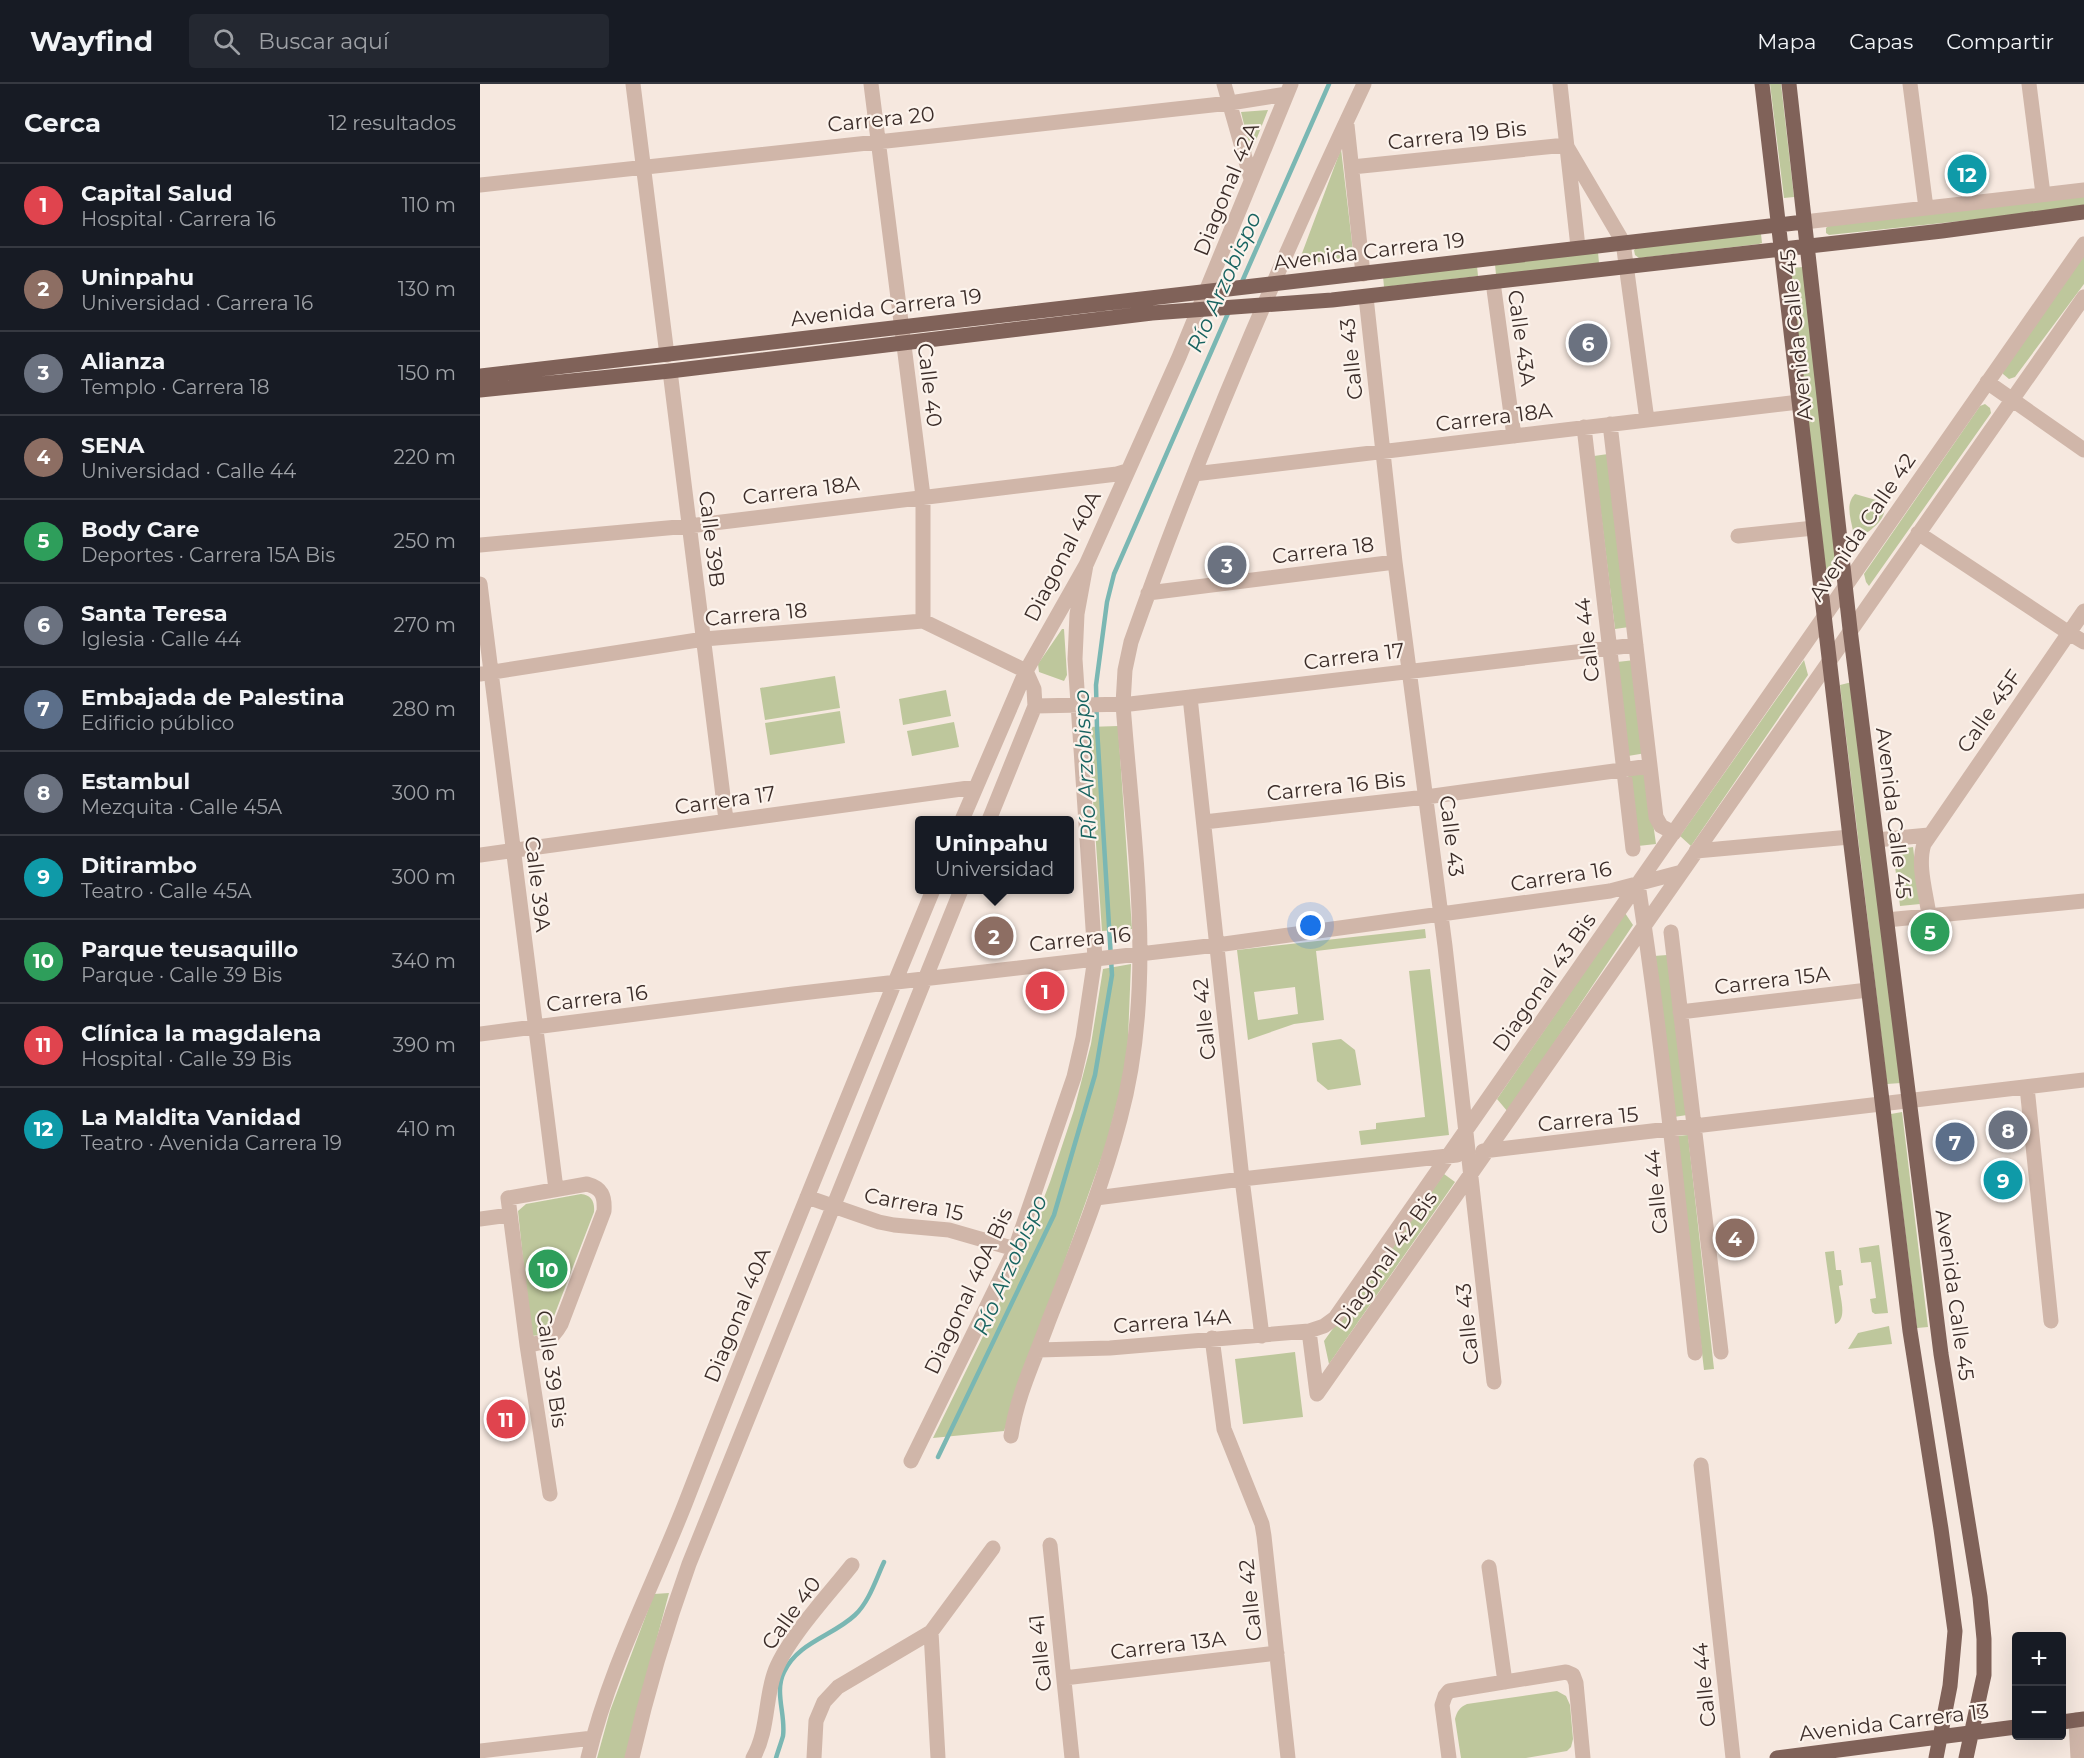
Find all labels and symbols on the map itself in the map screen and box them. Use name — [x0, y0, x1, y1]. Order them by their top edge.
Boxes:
street label: Carrera 20 — [826, 101, 936, 137]
street label: Carrera 19 Bis — [1386, 115, 1528, 155]
street label: Diagonal 42A — [1188, 118, 1264, 259]
pin: 12 — [1948, 152, 1986, 196]
water label: Río Arzobispo — [1181, 207, 1267, 357]
street label: Avenida Carrera 19 — [1272, 227, 1466, 275]
street label: Avenida Calle 45 — [1775, 248, 1817, 422]
street label: Avenida Carrera 19 — [789, 283, 983, 331]
street label: Calle 43A — [1503, 288, 1541, 389]
street label: Calle 43 — [1334, 317, 1368, 401]
pin: 6 — [1568, 320, 1608, 366]
street label: Calle 40 — [912, 342, 948, 428]
street label: Carrera 18A — [1434, 397, 1555, 437]
street label: Avenida Calle 42 — [1803, 448, 1921, 606]
street label: Carrera 18A — [741, 470, 862, 510]
street label: Diagonal 40A — [1018, 486, 1106, 626]
street label: Calle 39B — [694, 489, 730, 589]
street label: Carrera 18 — [1271, 531, 1375, 569]
pin: 3 — [1208, 542, 1246, 588]
street label: Calle 44 — [1569, 596, 1605, 683]
street label: Carrera 18 — [704, 597, 808, 631]
street label: Carrera 17 — [1302, 637, 1406, 675]
street label: Calle 45F — [1951, 665, 2027, 757]
water label: Río Arzobispo — [1068, 689, 1102, 841]
street label: Avenida Calle 45 — [1871, 726, 1917, 900]
street label: Carrera 16 Bis — [1265, 766, 1407, 806]
street label: Carrera 17 — [673, 781, 777, 819]
street label: Calle 43 — [1435, 794, 1469, 878]
street label: Calle 39A — [520, 835, 556, 934]
street label: Carrera 16 — [1509, 856, 1614, 896]
street label: Diagonal 43 Bis — [1487, 908, 1601, 1056]
pin: 5 — [1910, 910, 1950, 954]
your location — [1296, 911, 1325, 940]
pin: 2 — [974, 914, 1014, 958]
street label: Carrera 16 — [1028, 921, 1132, 957]
street label: Carrera 15A — [1713, 960, 1832, 999]
pin: 1 — [1026, 968, 1064, 1014]
street label: Calle 42 — [1187, 977, 1221, 1061]
street label: Carrera 16 — [545, 979, 649, 1017]
street label: Carrera 15 — [1536, 1101, 1640, 1137]
pin: 8 — [1988, 1108, 2027, 1152]
pin: 7 — [1936, 1120, 1974, 1164]
street label: Calle 44 — [1639, 1149, 1673, 1235]
pin: 9 — [1984, 1158, 2023, 1202]
street label: Carrera 15 — [862, 1182, 966, 1226]
street label: Diagonal 42 Bis — [1328, 1186, 1442, 1334]
water label: Río Arzobispo — [967, 1190, 1053, 1340]
street label: Diagonal 40A Bis — [919, 1204, 1017, 1378]
street label: Avenida Calle 45 — [1931, 1208, 1979, 1382]
pin: 4 — [1716, 1216, 1754, 1260]
street label: Diagonal 40A — [699, 1243, 776, 1386]
pin: 10 — [528, 1246, 568, 1292]
street label: Calle 43 — [1450, 1282, 1484, 1366]
street label: Carrera 14A — [1112, 1303, 1233, 1339]
street label: Calle 39 Bis — [531, 1309, 573, 1429]
pin: 11 — [486, 1396, 526, 1442]
street label: Calle 42 — [1233, 1558, 1267, 1642]
street label: Calle 40 — [756, 1572, 826, 1654]
street label: Calle 41 — [1024, 1613, 1056, 1693]
street label: Carrera 13A — [1109, 1625, 1228, 1664]
street label: Calle 44 — [1687, 1642, 1721, 1728]
street label: Avenida Carrera 13 — [1798, 1698, 1990, 1746]

